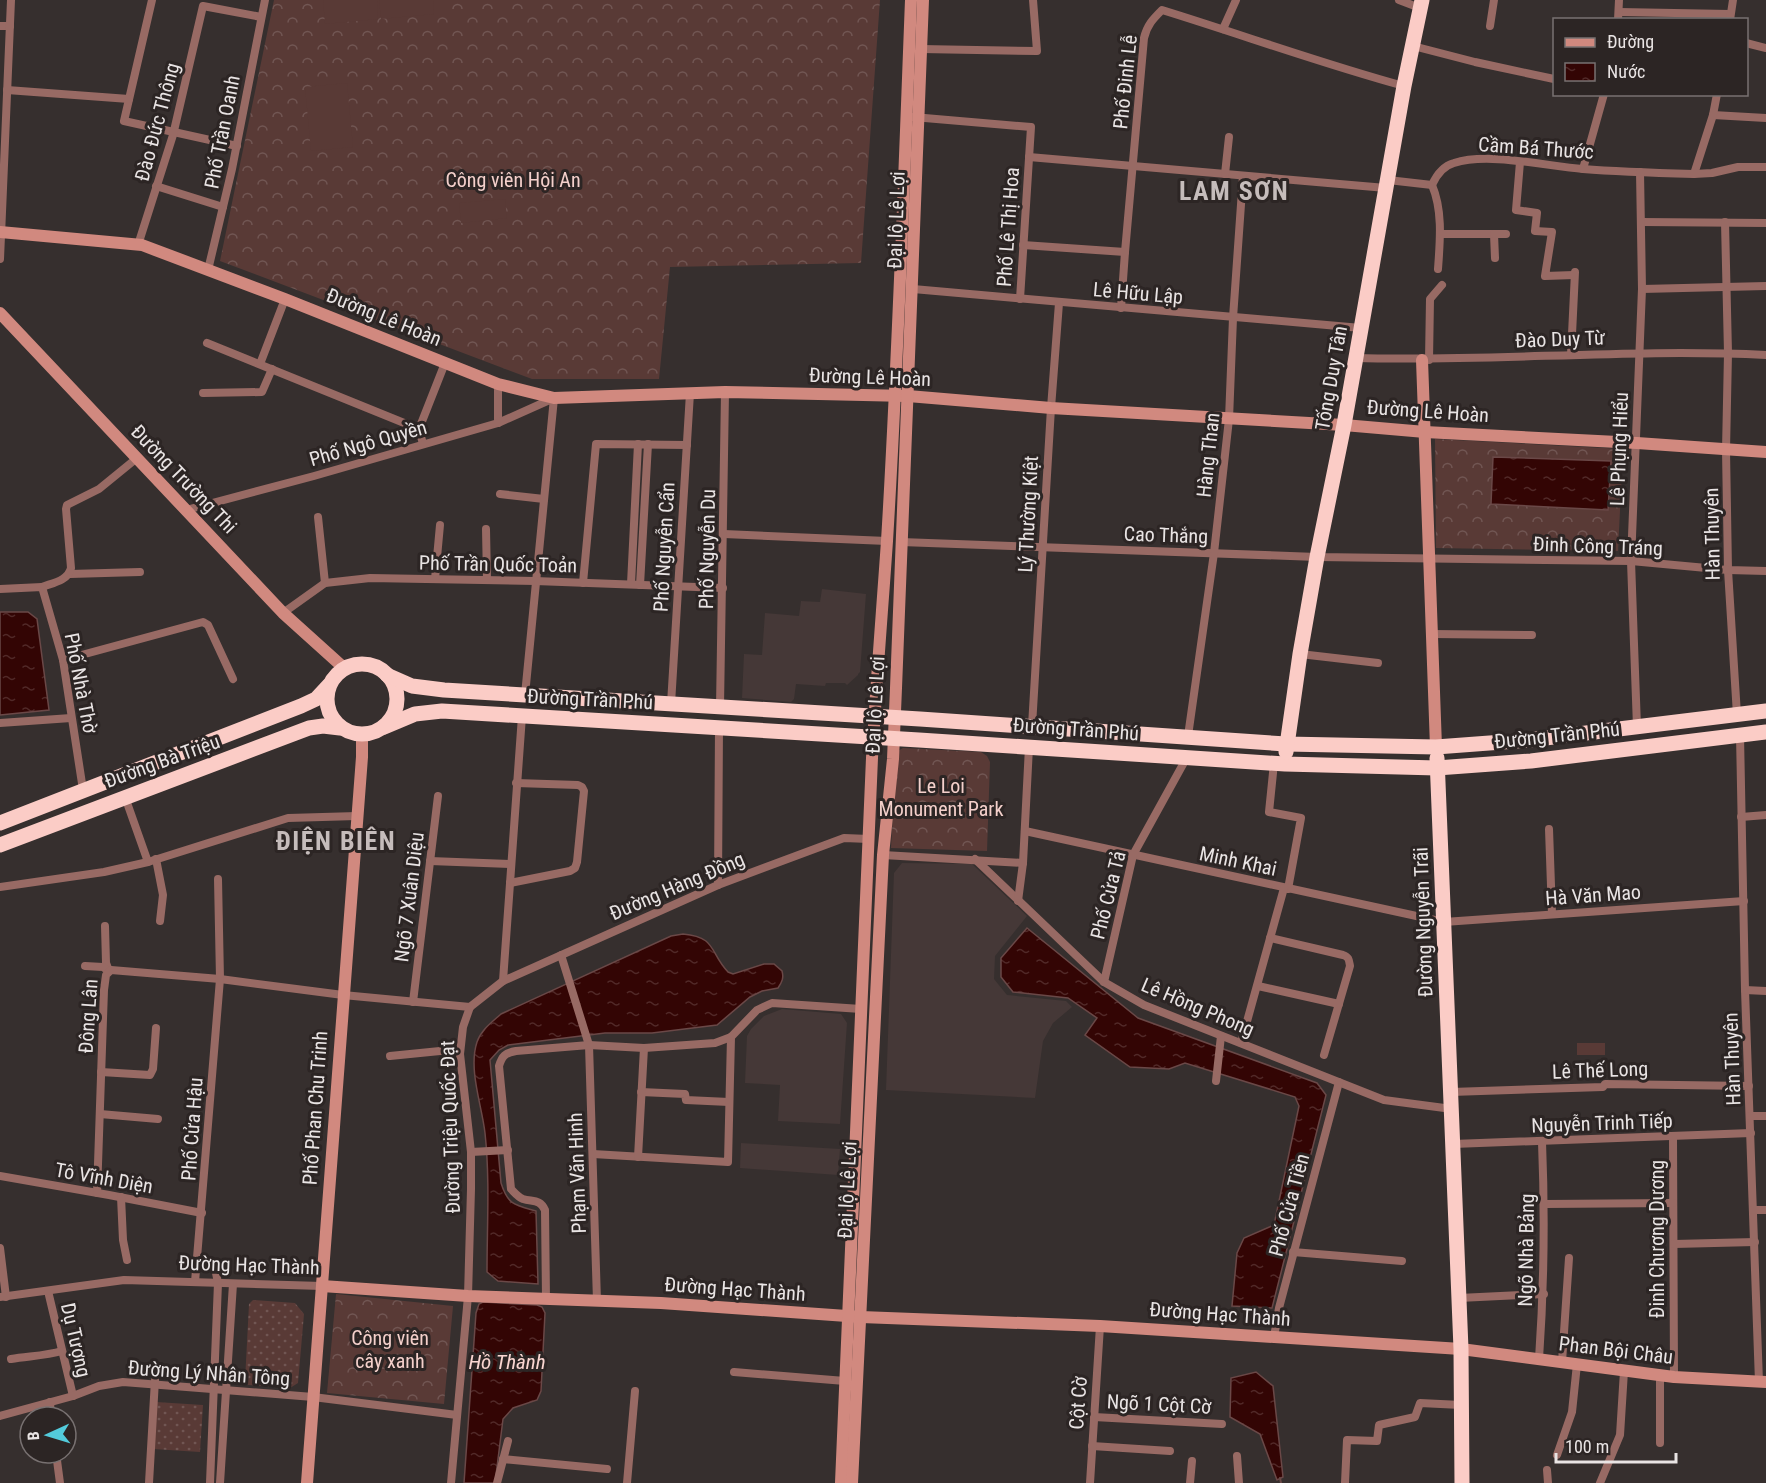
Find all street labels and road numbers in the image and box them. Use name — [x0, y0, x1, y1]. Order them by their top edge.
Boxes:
street label: Phố Đinh Lễ — [1108, 34, 1142, 130]
street label: Đào Đức Thông — [130, 60, 184, 184]
street label: Phố Trần Oanh — [199, 73, 245, 191]
street label: Cầm Bá Thước — [1477, 132, 1595, 164]
street label: Phố Lê Thị Hoa — [992, 166, 1024, 288]
street label: Đại lộ Lê Lợi — [882, 171, 910, 269]
street label: Lê Hữu Lập — [1092, 277, 1184, 309]
street label: Đường Lê Hoàn — [323, 283, 445, 351]
street label: Tống Duy Tân — [1310, 324, 1352, 432]
street label: Đào Duy Từ — [1515, 325, 1605, 353]
street label: Đường Lê Hoàn — [809, 363, 931, 391]
street label: Lê Phụng Hiểu — [1605, 392, 1633, 506]
street label: Đường Lê Hoàn — [1366, 395, 1490, 427]
street label: Hàng Than — [1192, 411, 1224, 499]
street label: Phố Ngô Quyền — [306, 415, 430, 471]
street label: Đường Trường Thi — [126, 420, 242, 538]
street label: Lý Thường Kiệt — [1013, 455, 1043, 573]
street label: Phố Nguyễn Cẩn — [649, 482, 679, 612]
street label: Hàn Thuyên — [1699, 487, 1725, 581]
street label: Phố Nguyễn Du — [694, 489, 720, 609]
street label: Cao Thắng — [1123, 522, 1209, 548]
street label: Đinh Công Tráng — [1533, 532, 1663, 560]
street label: Phố Trần Quốc Toản — [419, 551, 577, 577]
street label: Phố Nhà Thờ — [60, 631, 103, 736]
street label: Đại lộ Lê Lợi — [860, 656, 890, 754]
street label: Đường Trần Phú — [526, 684, 654, 714]
street label: Đường Trần Phú — [1012, 713, 1140, 745]
street label: Đường Trần Phú — [1493, 716, 1621, 754]
street label: Đường Bà Triệu — [101, 729, 223, 793]
street label: Ngõ 7 Xuân Diệu — [389, 831, 429, 963]
street label: Minh Khai — [1197, 841, 1279, 881]
street label: Đường Hàng Đồng — [606, 847, 748, 925]
street label: Đường Nguyễn Trãi — [1408, 847, 1438, 997]
street label: Phố Cửa Tả — [1085, 848, 1131, 942]
street label: Hà Văn Mao — [1544, 880, 1642, 910]
street label: Lê Hồng Phong — [1138, 972, 1258, 1042]
street label: Đông Lân — [73, 978, 103, 1054]
street label: Hàn Thuyên — [1718, 1012, 1746, 1106]
street label: Phố Phan Chu Trinh — [298, 1030, 332, 1186]
street label: Đường Triệu Quốc Đạt — [435, 1040, 465, 1214]
street label: Lê Thế Long — [1551, 1056, 1649, 1084]
street label: Phố Cửa Hậu — [176, 1077, 208, 1181]
street label: Nguyễn Trinh Tiếp — [1531, 1109, 1673, 1137]
street label: Phạm Văn Hinh — [563, 1112, 591, 1234]
street label: Đại lộ Lê Lợi — [832, 1141, 862, 1239]
street label: Phố Cửa Tiền — [1264, 1151, 1314, 1259]
street label: Tô Vĩnh Diện — [53, 1158, 155, 1198]
street label: Đinh Chương Dương — [1645, 1160, 1669, 1318]
street label: Ngõ Nhà Bảng — [1513, 1193, 1539, 1307]
street label: Đường Hạc Thành — [178, 1251, 320, 1279]
street label: Đường Hạc Thành — [664, 1272, 806, 1306]
street label: Đường Hạc Thành — [1149, 1297, 1291, 1331]
street label: Dụ Tượng — [56, 1301, 96, 1379]
street label: Phan Bội Châu — [1557, 1331, 1675, 1369]
street label: Đường Lý Nhân Tông — [127, 1355, 291, 1391]
street label: Cột Cờ — [1064, 1375, 1092, 1430]
street label: Ngõ 1 Cột Cờ — [1106, 1389, 1213, 1419]

